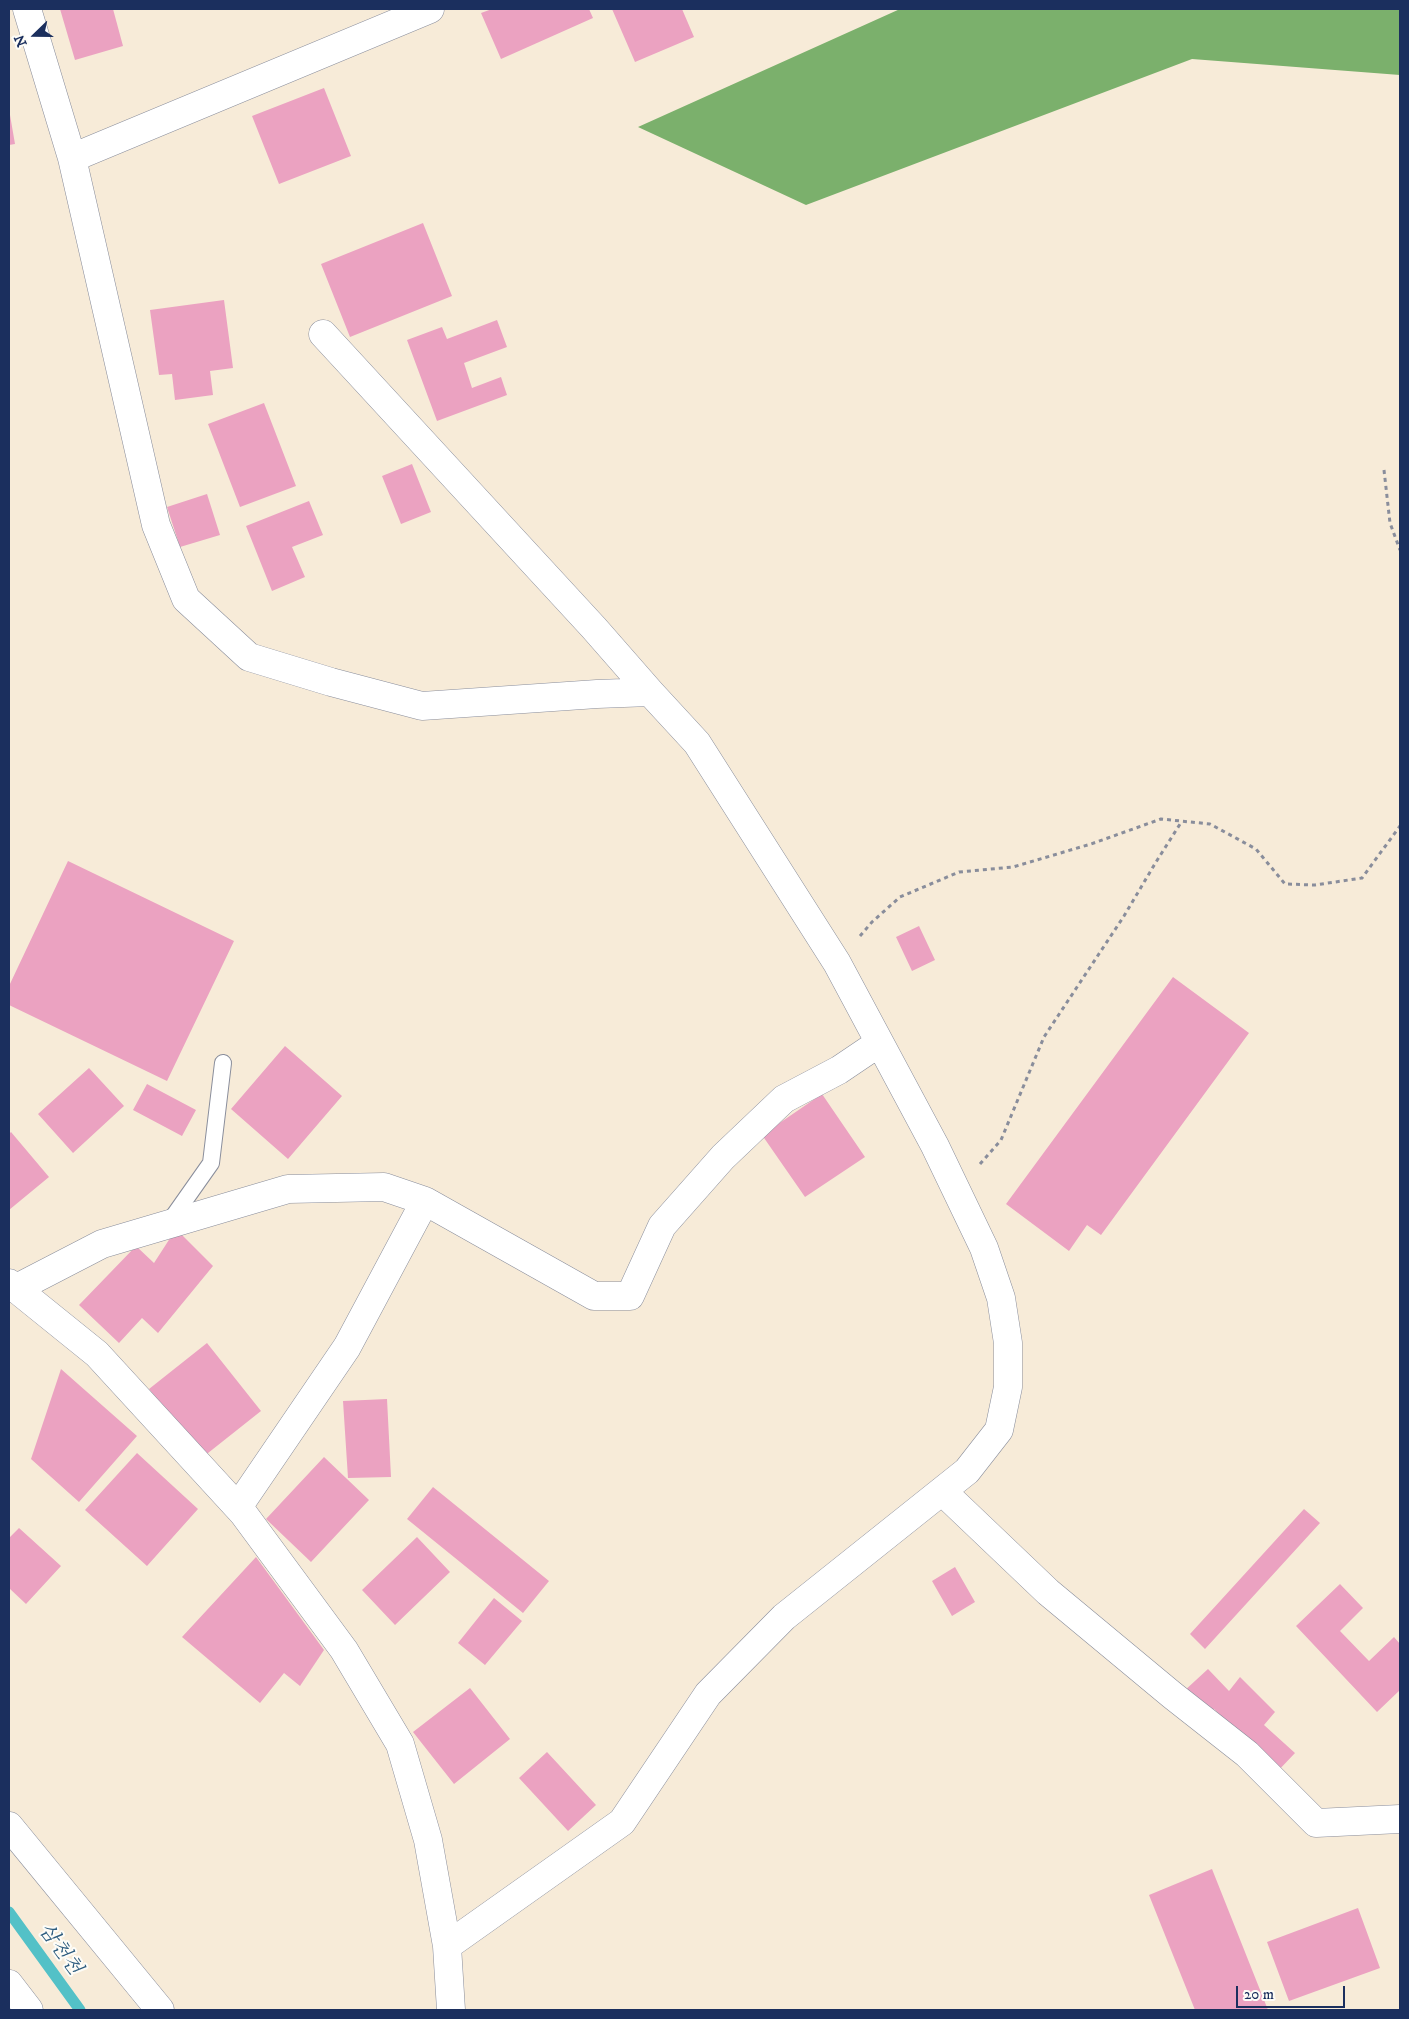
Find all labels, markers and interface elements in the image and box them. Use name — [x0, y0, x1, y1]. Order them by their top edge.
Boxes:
north arrow — [10, 10, 60, 60]
text: N — [11, 32, 32, 49]
water label: 삼천천 — [32, 1920, 86, 1980]
scale bar — [1239, 1976, 1348, 2008]
text: 20 m — [1244, 1985, 1274, 2004]

